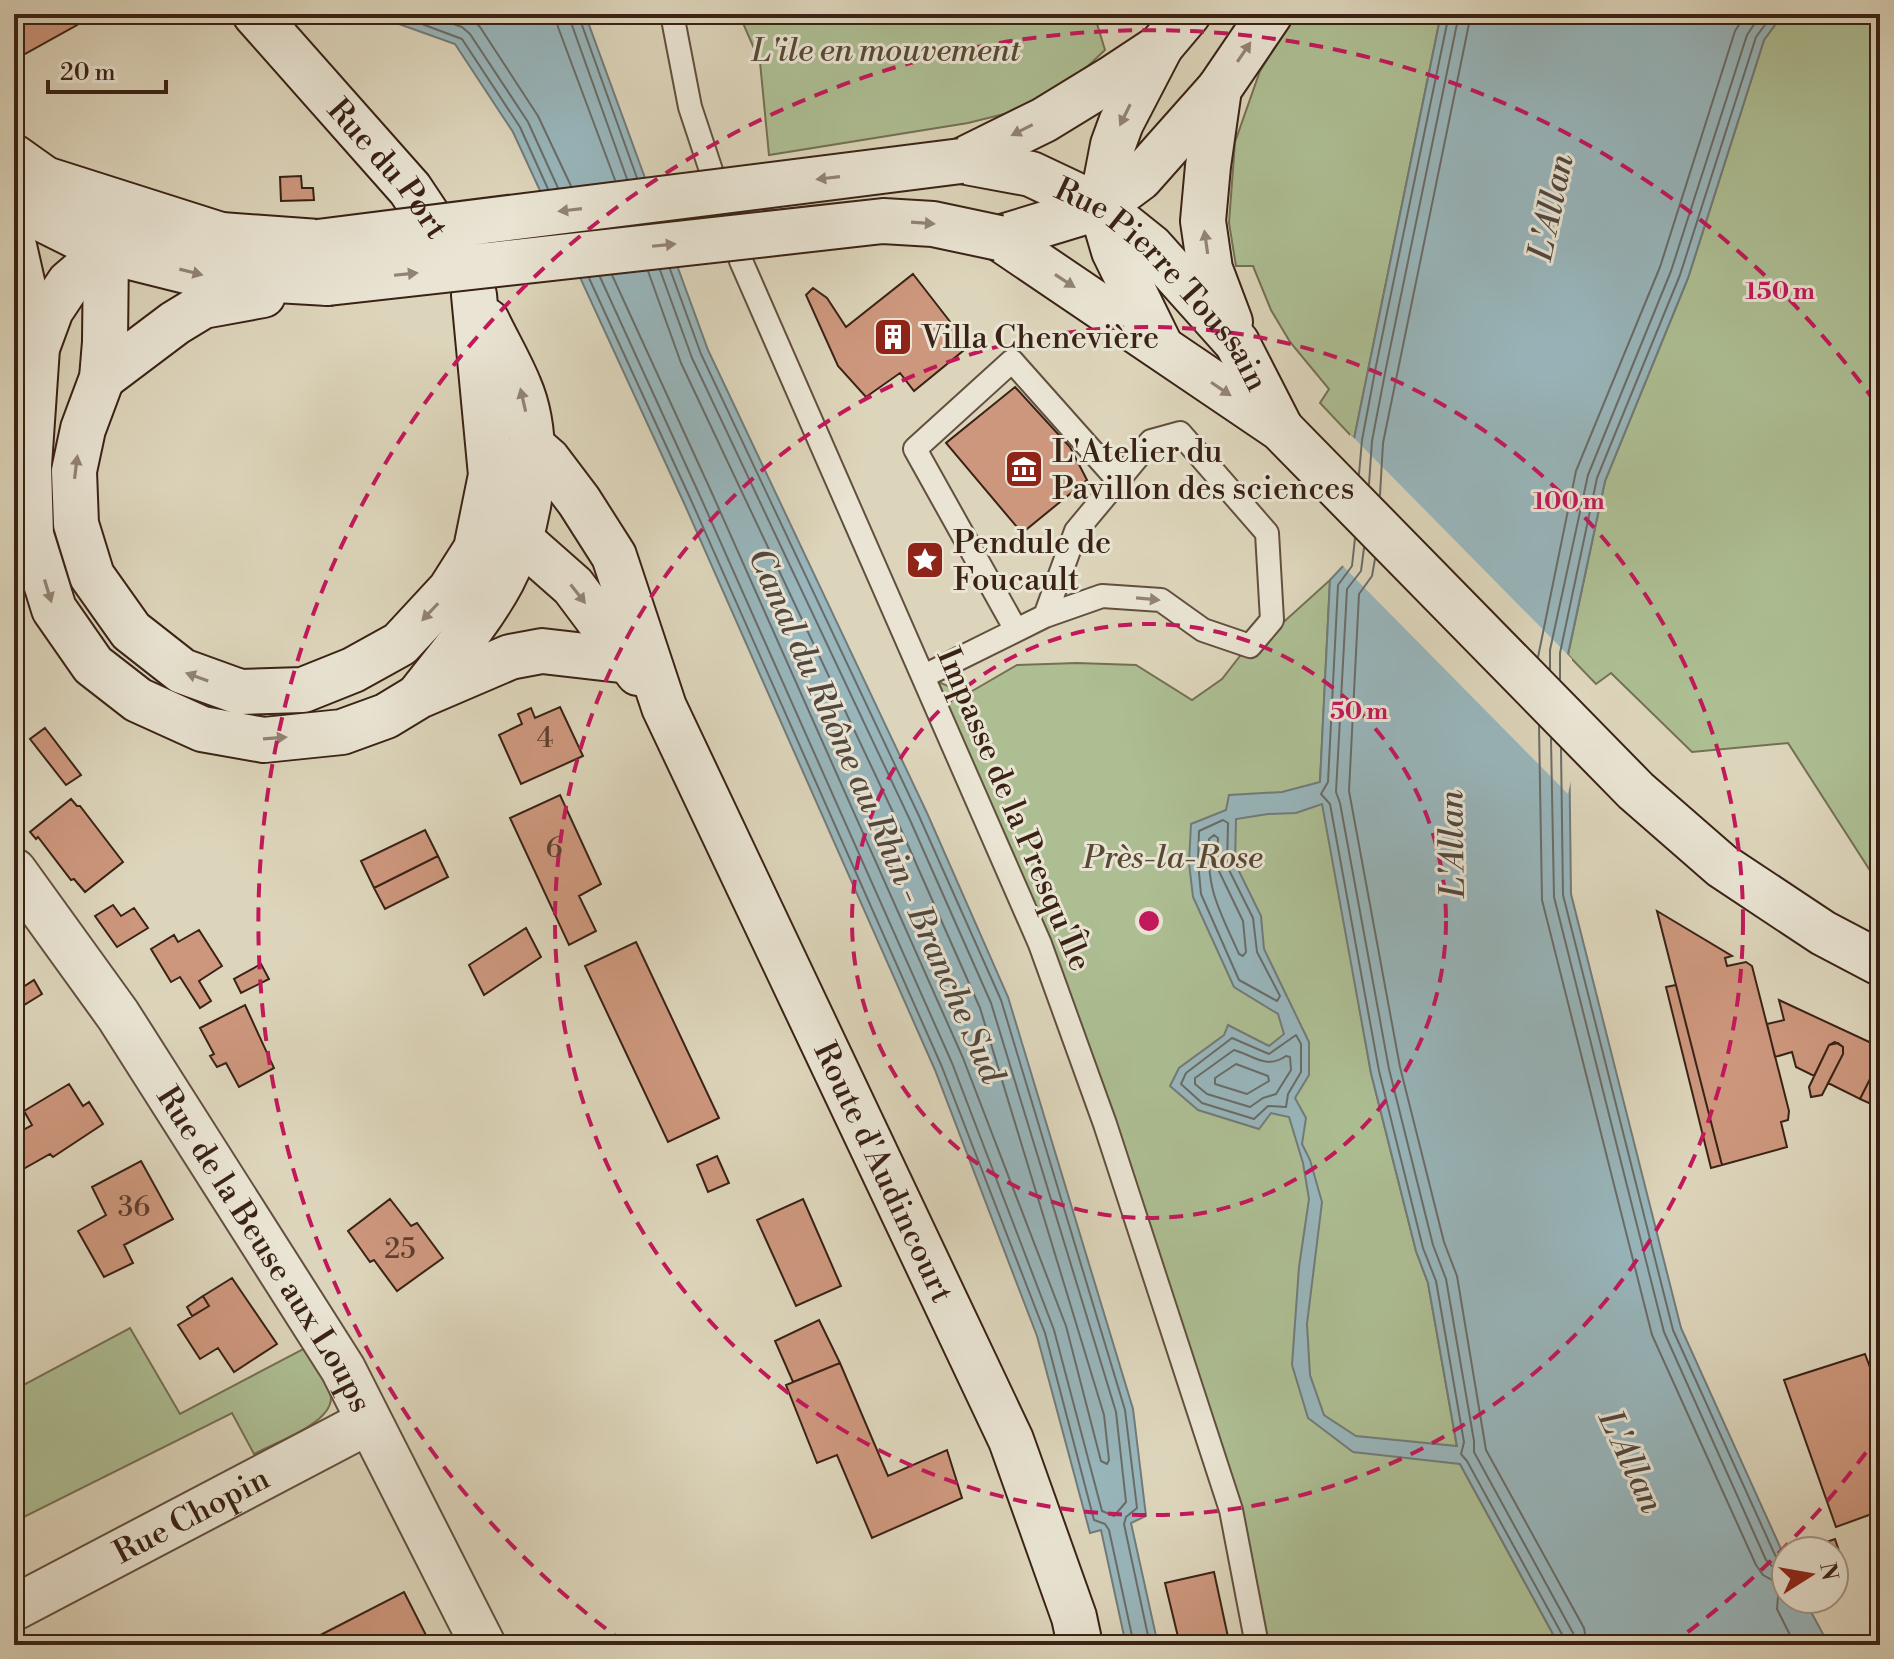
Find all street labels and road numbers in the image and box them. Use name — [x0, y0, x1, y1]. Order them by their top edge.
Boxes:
street label: Rue du Port — [318, 91, 456, 247]
street label: Rue Pierre Toussain — [1048, 169, 1277, 398]
street label: Impasse de la Presqu'Île — [928, 641, 1102, 977]
street label: Route d'Audincourt — [804, 1036, 962, 1309]
street label: Rue de la Beuse aux Loups — [147, 1079, 381, 1419]
street label: Rue Chopin — [107, 1459, 276, 1573]

